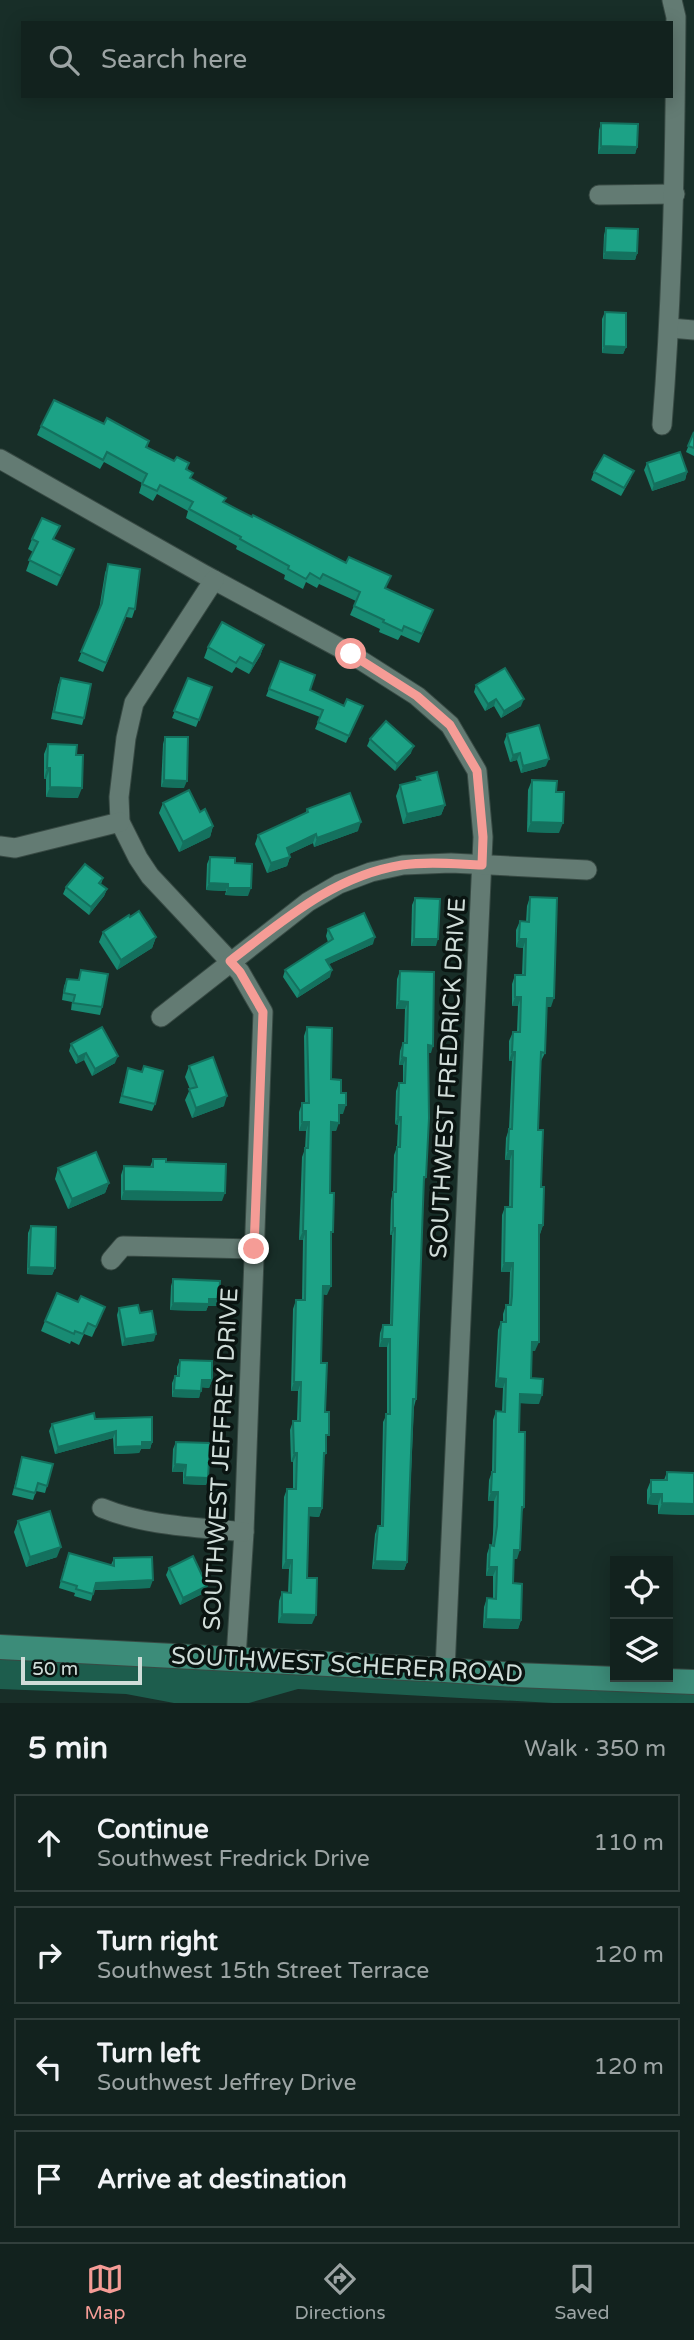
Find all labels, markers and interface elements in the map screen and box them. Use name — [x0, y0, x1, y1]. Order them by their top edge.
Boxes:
search box — [21, 21, 673, 98]
icon: search — [45, 41, 83, 79]
text: Search here — [101, 44, 247, 75]
route start — [335, 638, 366, 669]
street label: SOUTHWEST FREDRICK DRIVE — [424, 897, 472, 1259]
route end — [238, 1233, 269, 1264]
street label: SOUTHWEST JEFFREY DRIVE — [198, 1287, 244, 1631]
map controls — [610, 1556, 673, 1682]
button: locate — [610, 1556, 673, 1619]
button: layers — [610, 1619, 673, 1682]
street label: SOUTHWEST SCHERER ROAD — [170, 1641, 524, 1689]
scale bar — [21, 1654, 142, 1686]
text: 50 m — [32, 1658, 78, 1680]
text: 5 min — [28, 1730, 108, 1767]
text: Walk · 350 m — [524, 1735, 666, 1763]
text: Continue — [97, 1814, 209, 1845]
icon: ahead — [30, 1824, 68, 1862]
text: 110 m — [594, 1829, 664, 1857]
text: Southwest Fredrick Drive — [97, 1845, 370, 1873]
text: Turn right — [97, 1926, 218, 1957]
icon: right — [30, 1936, 68, 1974]
text: 120 m — [594, 1941, 664, 1969]
text: Southwest 15th Street Terrace — [97, 1957, 429, 1985]
text: Turn left — [97, 2038, 200, 2069]
icon: left — [30, 2048, 68, 2086]
text: 120 m — [594, 2053, 664, 2081]
text: Southwest Jeffrey Drive — [97, 2069, 356, 2097]
icon: arrive — [30, 2160, 68, 2198]
text: Arrive at destination — [97, 2164, 347, 2195]
tab: Map — [85, 2260, 126, 2324]
tab: Directions — [295, 2260, 386, 2324]
tab: Saved — [555, 2260, 609, 2324]

